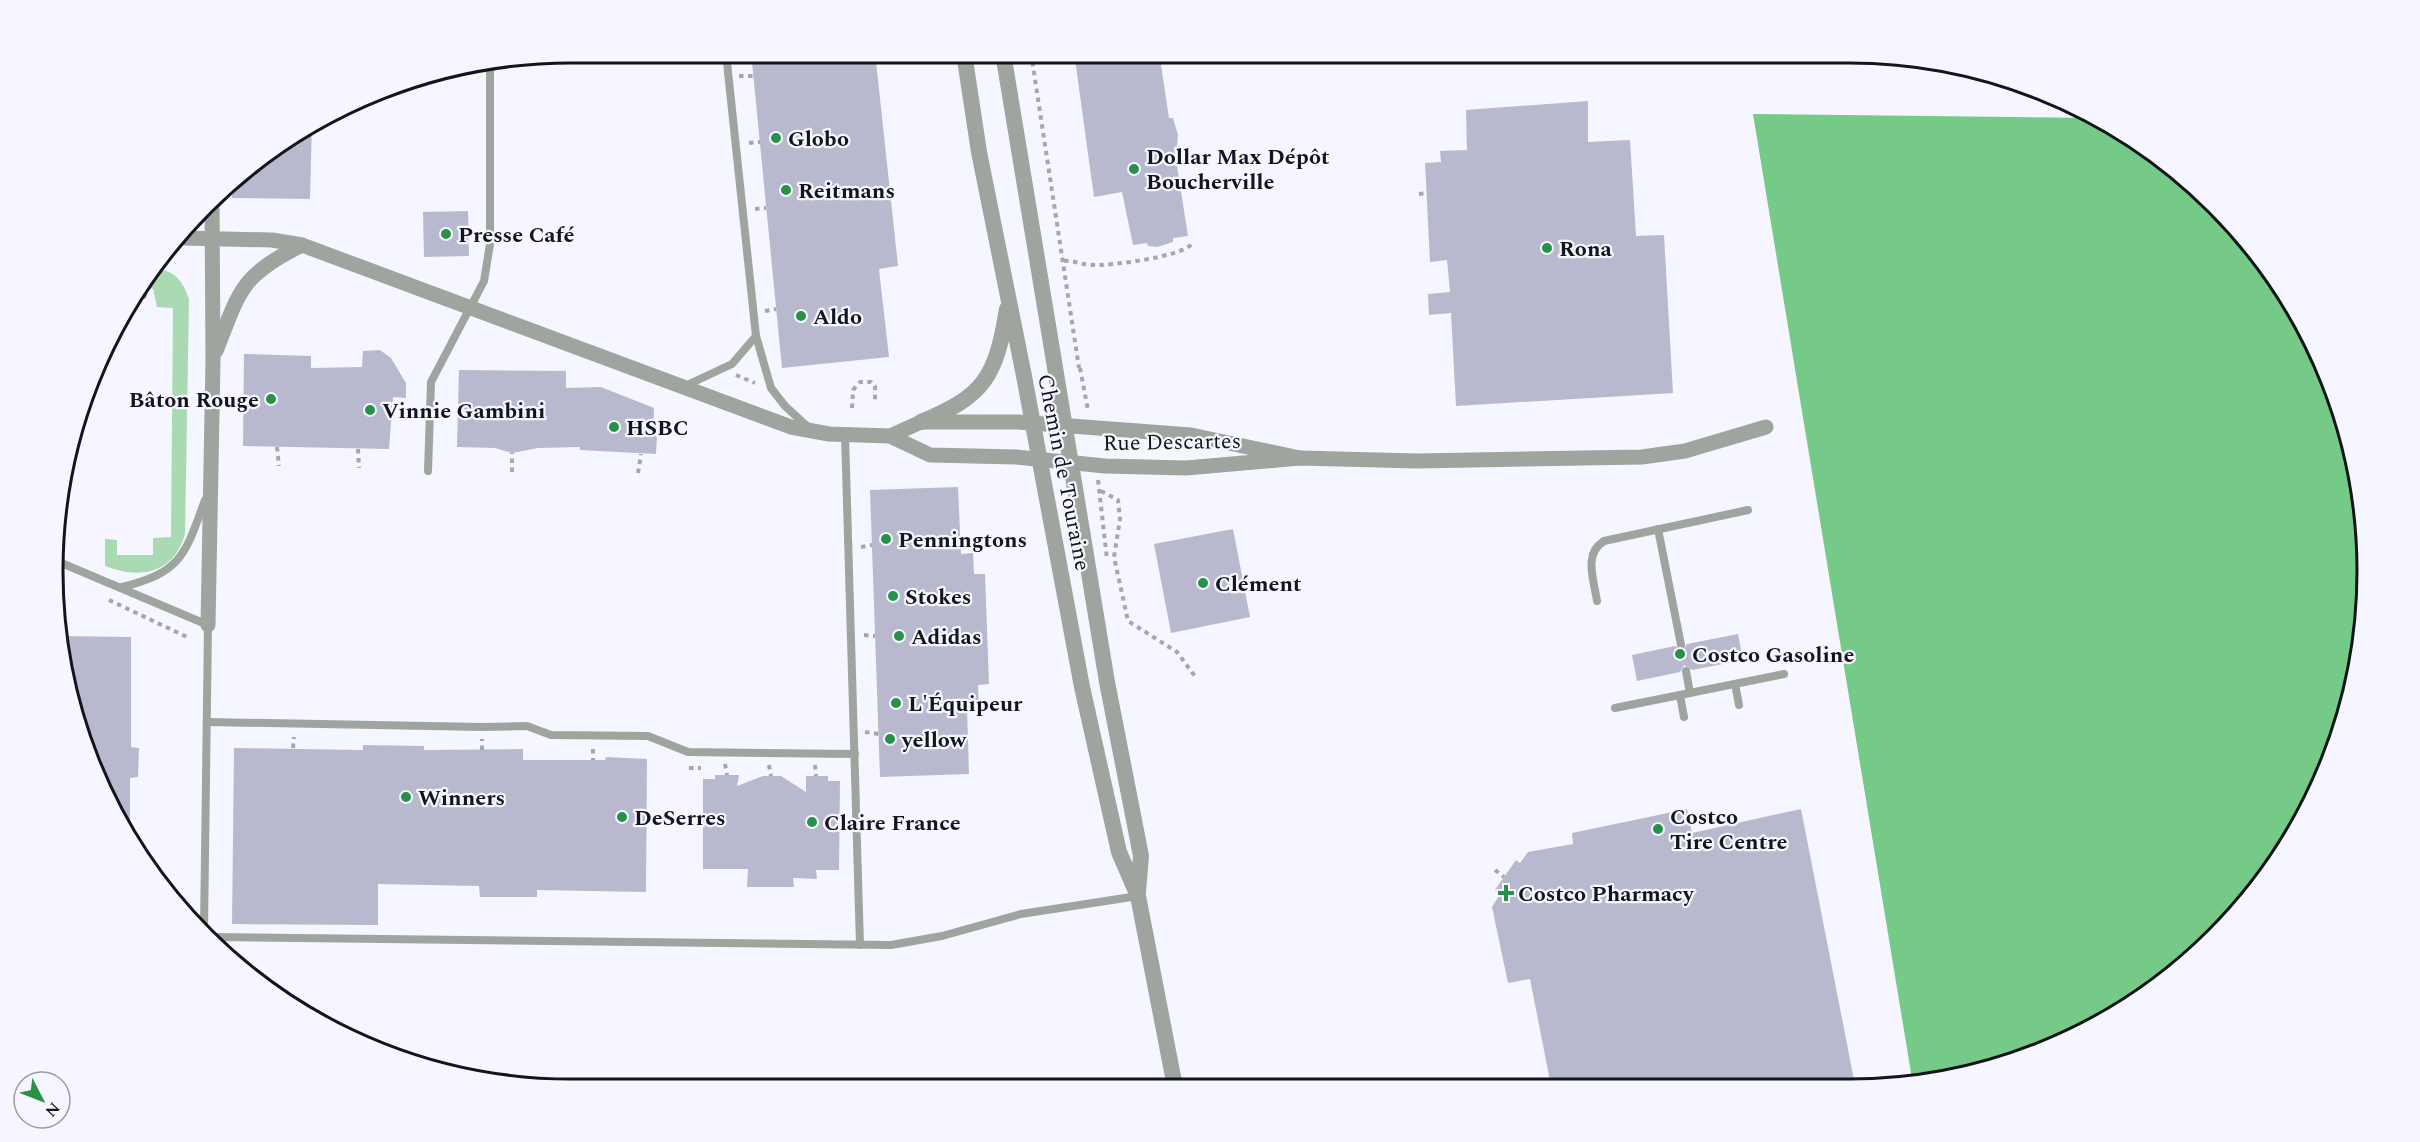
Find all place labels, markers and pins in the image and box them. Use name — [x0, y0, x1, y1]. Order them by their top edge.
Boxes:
place label: Globo — [788, 123, 849, 156]
marker: Globo — [769, 131, 783, 145]
place label: Dollar Max Dépôt Boucherville — [1146, 141, 1330, 199]
marker: Dollar Max Dépôt Boucherville — [1127, 162, 1141, 176]
place label: Reitmans — [798, 175, 895, 208]
marker: Reitmans — [779, 183, 793, 197]
place label: Presse Café — [458, 219, 575, 252]
marker: Presse Café — [439, 227, 453, 241]
place label: Rona — [1559, 233, 1612, 266]
marker: Rona — [1540, 241, 1554, 255]
place label: Aldo — [813, 301, 862, 334]
marker: Aldo — [794, 309, 808, 323]
place label: Bâton Rouge — [129, 384, 259, 417]
marker: Bâton Rouge — [264, 392, 278, 406]
place label: Vinnie Gambini — [382, 395, 545, 428]
marker: Vinnie Gambini — [363, 403, 377, 417]
place label: HSBC — [626, 412, 689, 445]
marker: HSBC — [607, 420, 621, 434]
place label: Penningtons — [898, 524, 1027, 557]
marker: Penningtons — [879, 532, 893, 546]
place label: Clément — [1215, 568, 1302, 601]
marker: Clément — [1196, 576, 1210, 590]
place label: Stokes — [905, 581, 971, 614]
marker: Stokes — [886, 589, 900, 603]
place label: Adidas — [911, 621, 982, 654]
marker: Adidas — [892, 629, 906, 643]
place label: Costco Gasoline — [1692, 639, 1854, 672]
marker: Costco Gasoline — [1673, 647, 1687, 661]
place label: L'Équipeur — [908, 688, 1023, 721]
marker: L'Équipeur — [889, 696, 903, 710]
place label: yellow — [901, 724, 967, 757]
marker: yellow — [883, 732, 897, 746]
place label: Winners — [418, 782, 505, 815]
marker: Winners — [399, 790, 413, 804]
place label: Costco Tire Centre — [1670, 801, 1788, 859]
place label: DeSerres — [634, 802, 726, 835]
place label: Claire France — [824, 807, 961, 840]
marker: DeSerres — [615, 810, 629, 824]
marker: Claire France — [805, 815, 819, 829]
marker: Costco Tire Centre — [1651, 822, 1665, 836]
place label: Costco Pharmacy — [1518, 878, 1695, 911]
marker: Costco Pharmacy — [1499, 886, 1513, 900]

